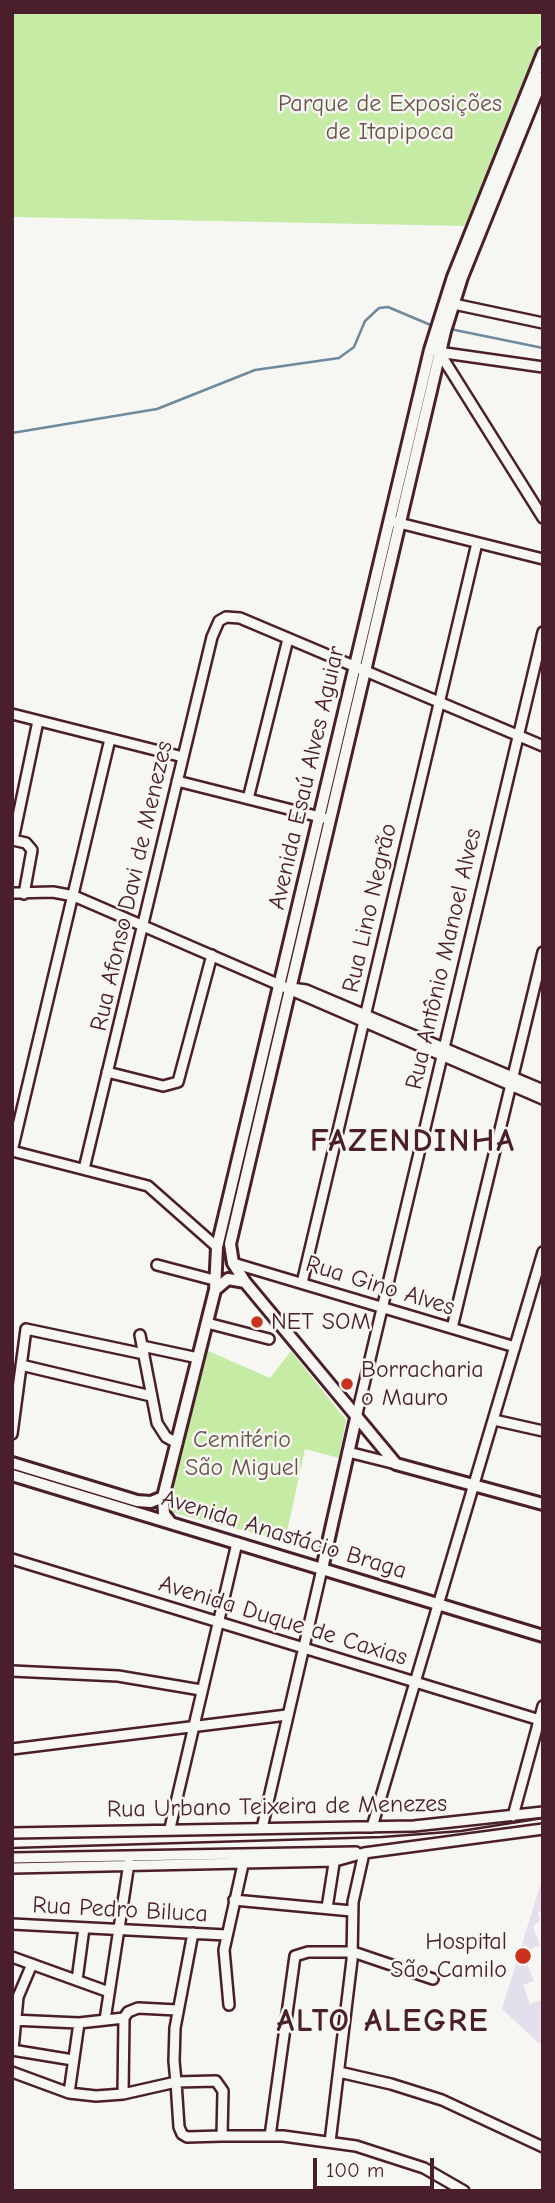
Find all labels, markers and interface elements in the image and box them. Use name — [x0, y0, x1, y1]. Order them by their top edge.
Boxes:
park label: Parque de Exposições de Itapipoca — [278, 90, 502, 146]
street label: Avenida Esaú Alves Aguiar — [263, 643, 351, 913]
street label: Rua Afonso Davi de Menezes — [85, 738, 179, 1034]
street label: Rua Lino Negrão — [337, 821, 403, 995]
street label: Rua Antônio Manoel Alves — [400, 826, 488, 1092]
district label: FAZENDINHA — [311, 1123, 515, 1161]
street label: Rua Gino Alves — [302, 1250, 458, 1322]
place label: NET SOM — [271, 1308, 371, 1336]
marker: NET SOM — [249, 1314, 265, 1330]
place label: Borracharia o Mauro — [361, 1356, 484, 1412]
marker: Borracharia o Mauro — [339, 1376, 355, 1392]
park label: Cemitério São Miguel — [185, 1426, 299, 1482]
street label: Avenida Anastácio Braga — [158, 1484, 410, 1586]
street label: Avenida Duque de Caxias — [155, 1569, 411, 1673]
street label: Rua Urbano Teixeira de Menezes — [107, 1790, 447, 1824]
street label: Rua Pedro Biluca — [31, 1891, 209, 1929]
place label: Hospital São Camilo — [390, 1928, 507, 1984]
marker: Hospital São Camilo — [513, 1946, 533, 1966]
district label: ALTO ALEGRE — [278, 2003, 488, 2041]
scale bar — [317, 2144, 438, 2188]
text: 100 m — [326, 2158, 384, 2182]

